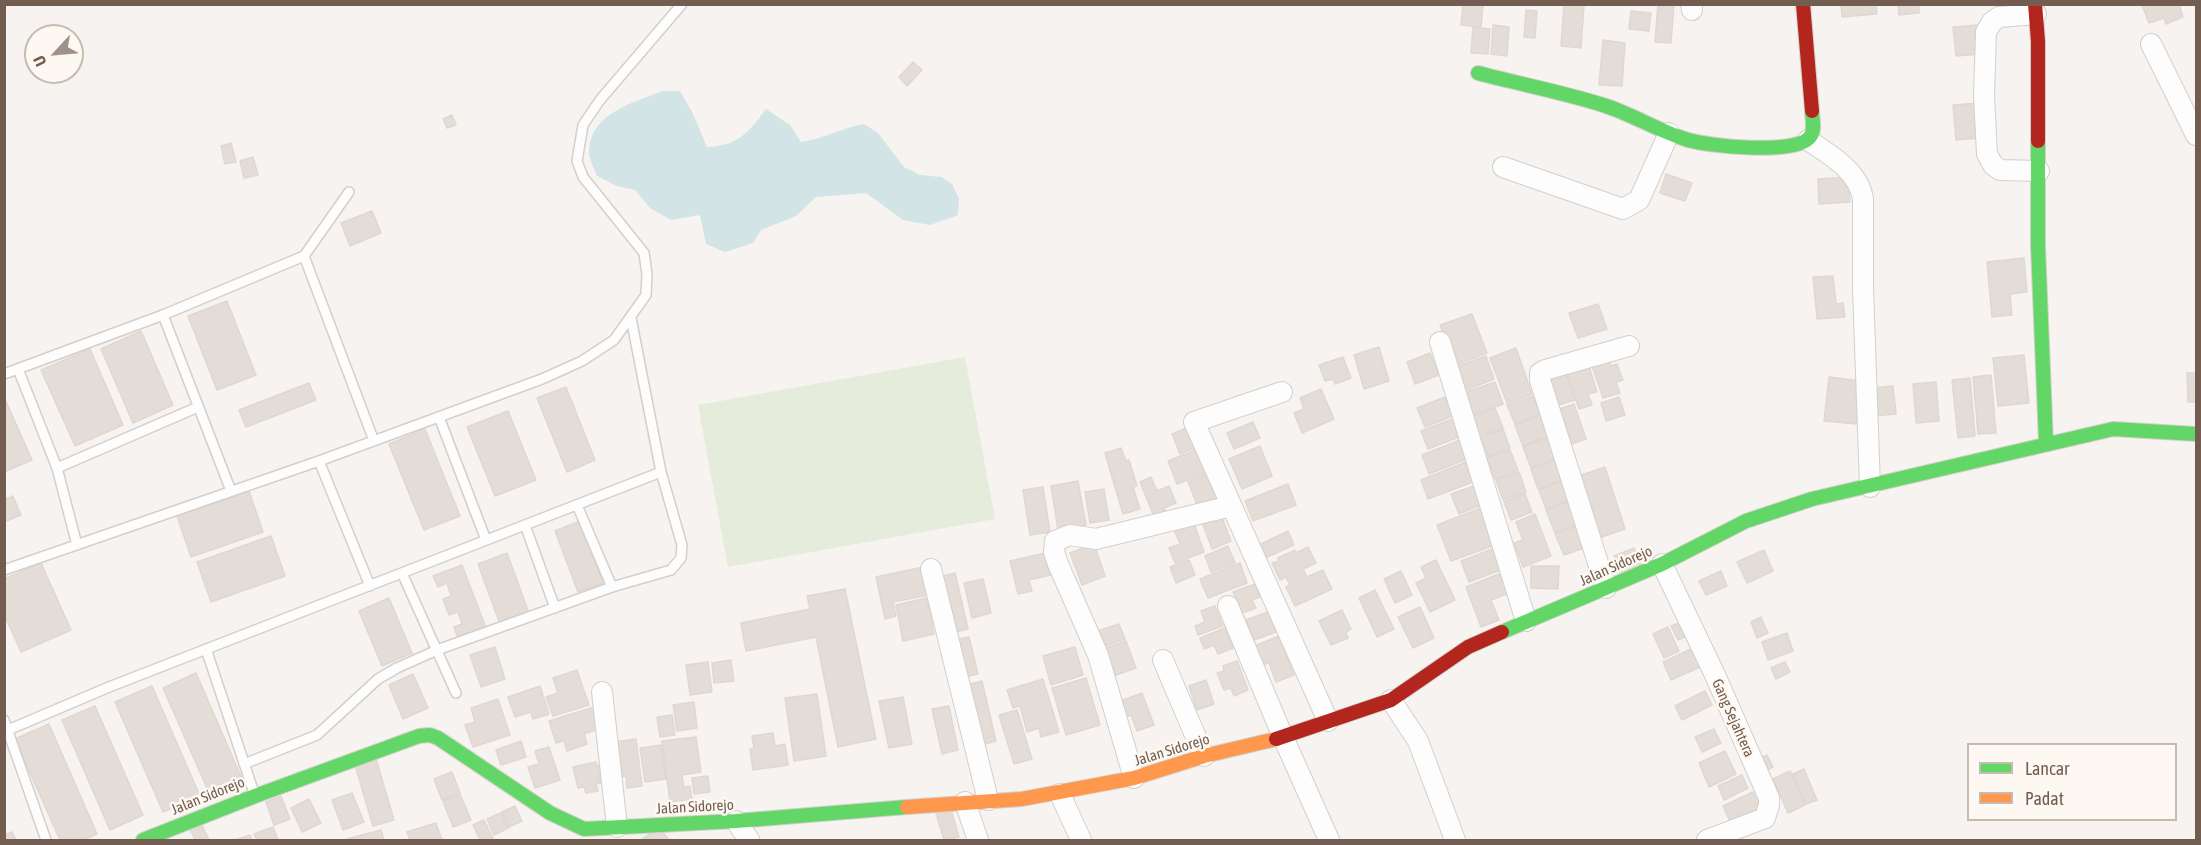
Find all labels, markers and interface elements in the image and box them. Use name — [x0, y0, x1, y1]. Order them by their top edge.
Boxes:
north arrow — [24, 24, 84, 84]
text: U — [29, 53, 50, 69]
street label: Jalan Sidorejo — [1577, 542, 1655, 590]
street label: Gang Sejahtera — [1708, 676, 1758, 760]
street label: Jalan Sidorejo — [1132, 730, 1212, 770]
legend — [1967, 743, 2177, 821]
text: Lancar — [2025, 758, 2069, 779]
street label: Jalan Sidorejo — [169, 773, 247, 819]
text: Padat — [2025, 788, 2064, 809]
street label: Jalan Sidorejo — [656, 796, 734, 818]

